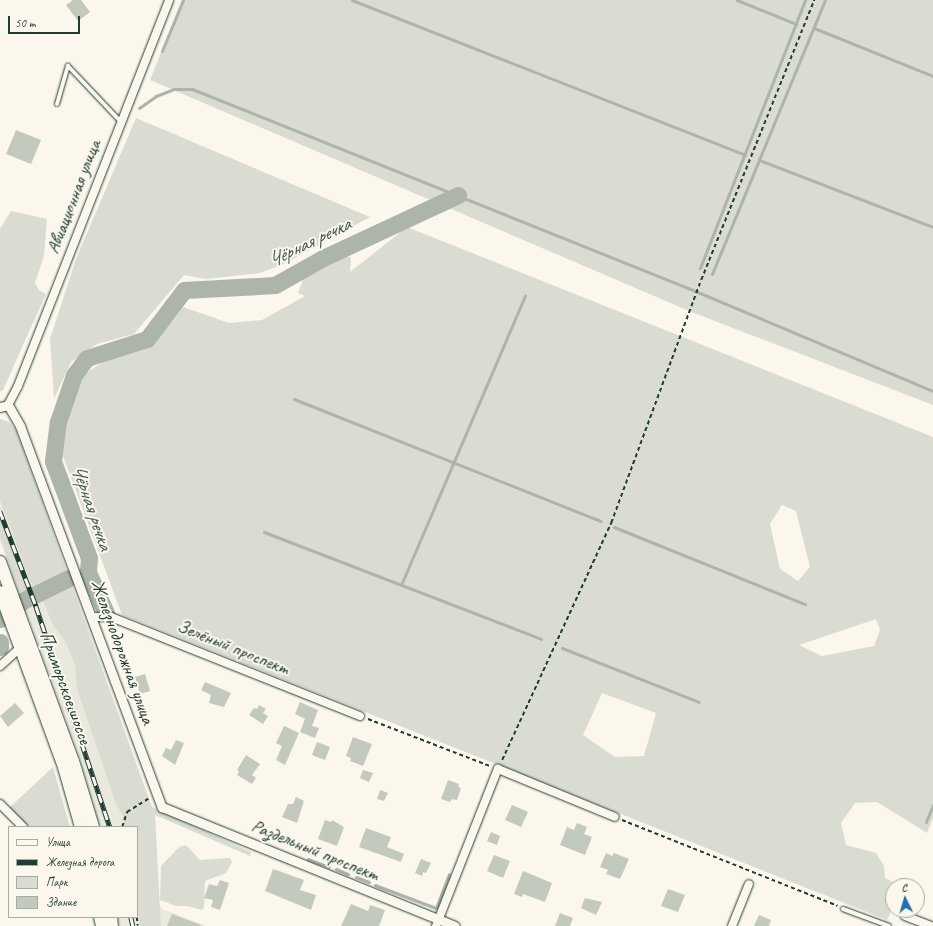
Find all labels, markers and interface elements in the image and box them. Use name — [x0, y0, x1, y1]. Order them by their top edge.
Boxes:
scale bar — [10, 8, 82, 34]
text: 50 m — [15, 15, 35, 31]
street label: Авиационная улица — [42, 137, 106, 257]
water label: Чёрная речка — [264, 212, 354, 272]
water label: Чёрная речка — [66, 461, 118, 553]
street label: Железнодорожная улица — [85, 576, 159, 728]
street label: Зелёный проспект — [173, 615, 293, 681]
street label: Приморское шоссе — [34, 628, 96, 748]
street label: Раздельный проспект — [248, 815, 382, 887]
legend — [8, 826, 138, 918]
text: Улица — [46, 834, 70, 850]
text: Железная дорога — [46, 854, 114, 870]
text: Парк — [46, 874, 67, 890]
north arrow — [885, 878, 925, 918]
text: С — [901, 880, 907, 894]
text: Здание — [46, 894, 76, 910]

